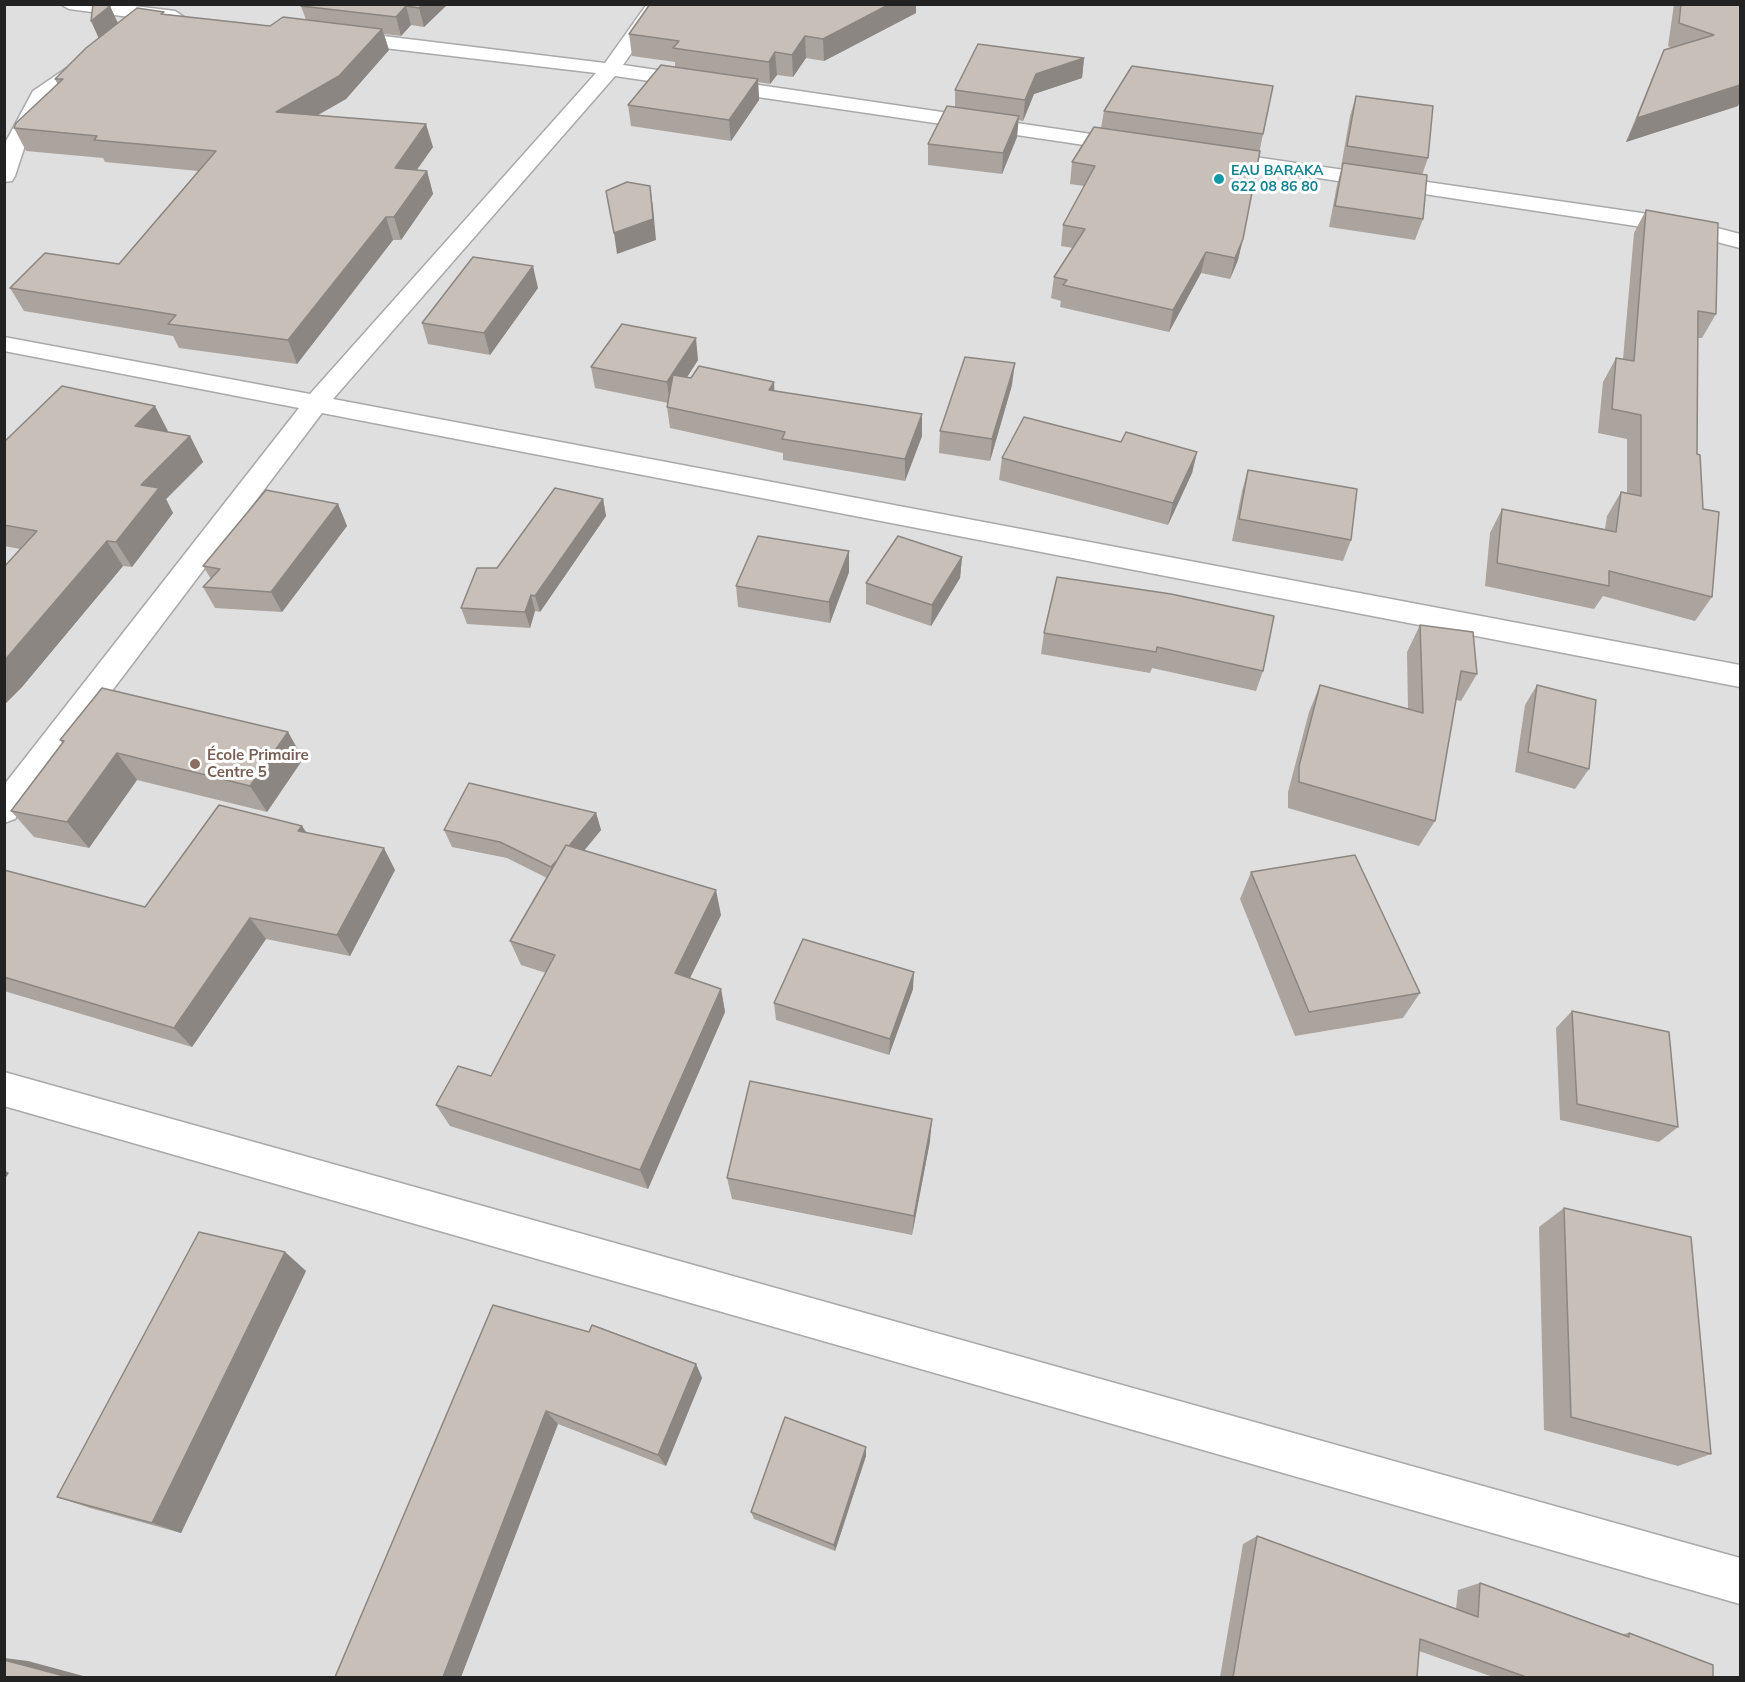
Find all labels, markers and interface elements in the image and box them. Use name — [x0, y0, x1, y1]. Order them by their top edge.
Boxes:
place label: EAU BARAKA 622 08 86 80 — [1231, 163, 1323, 196]
marker: EAU BARAKA 622 08 86 80 — [1212, 172, 1226, 186]
place label: École Primaire Centre 5 — [207, 746, 309, 781]
marker: École Primaire Centre 5 — [188, 757, 202, 771]

